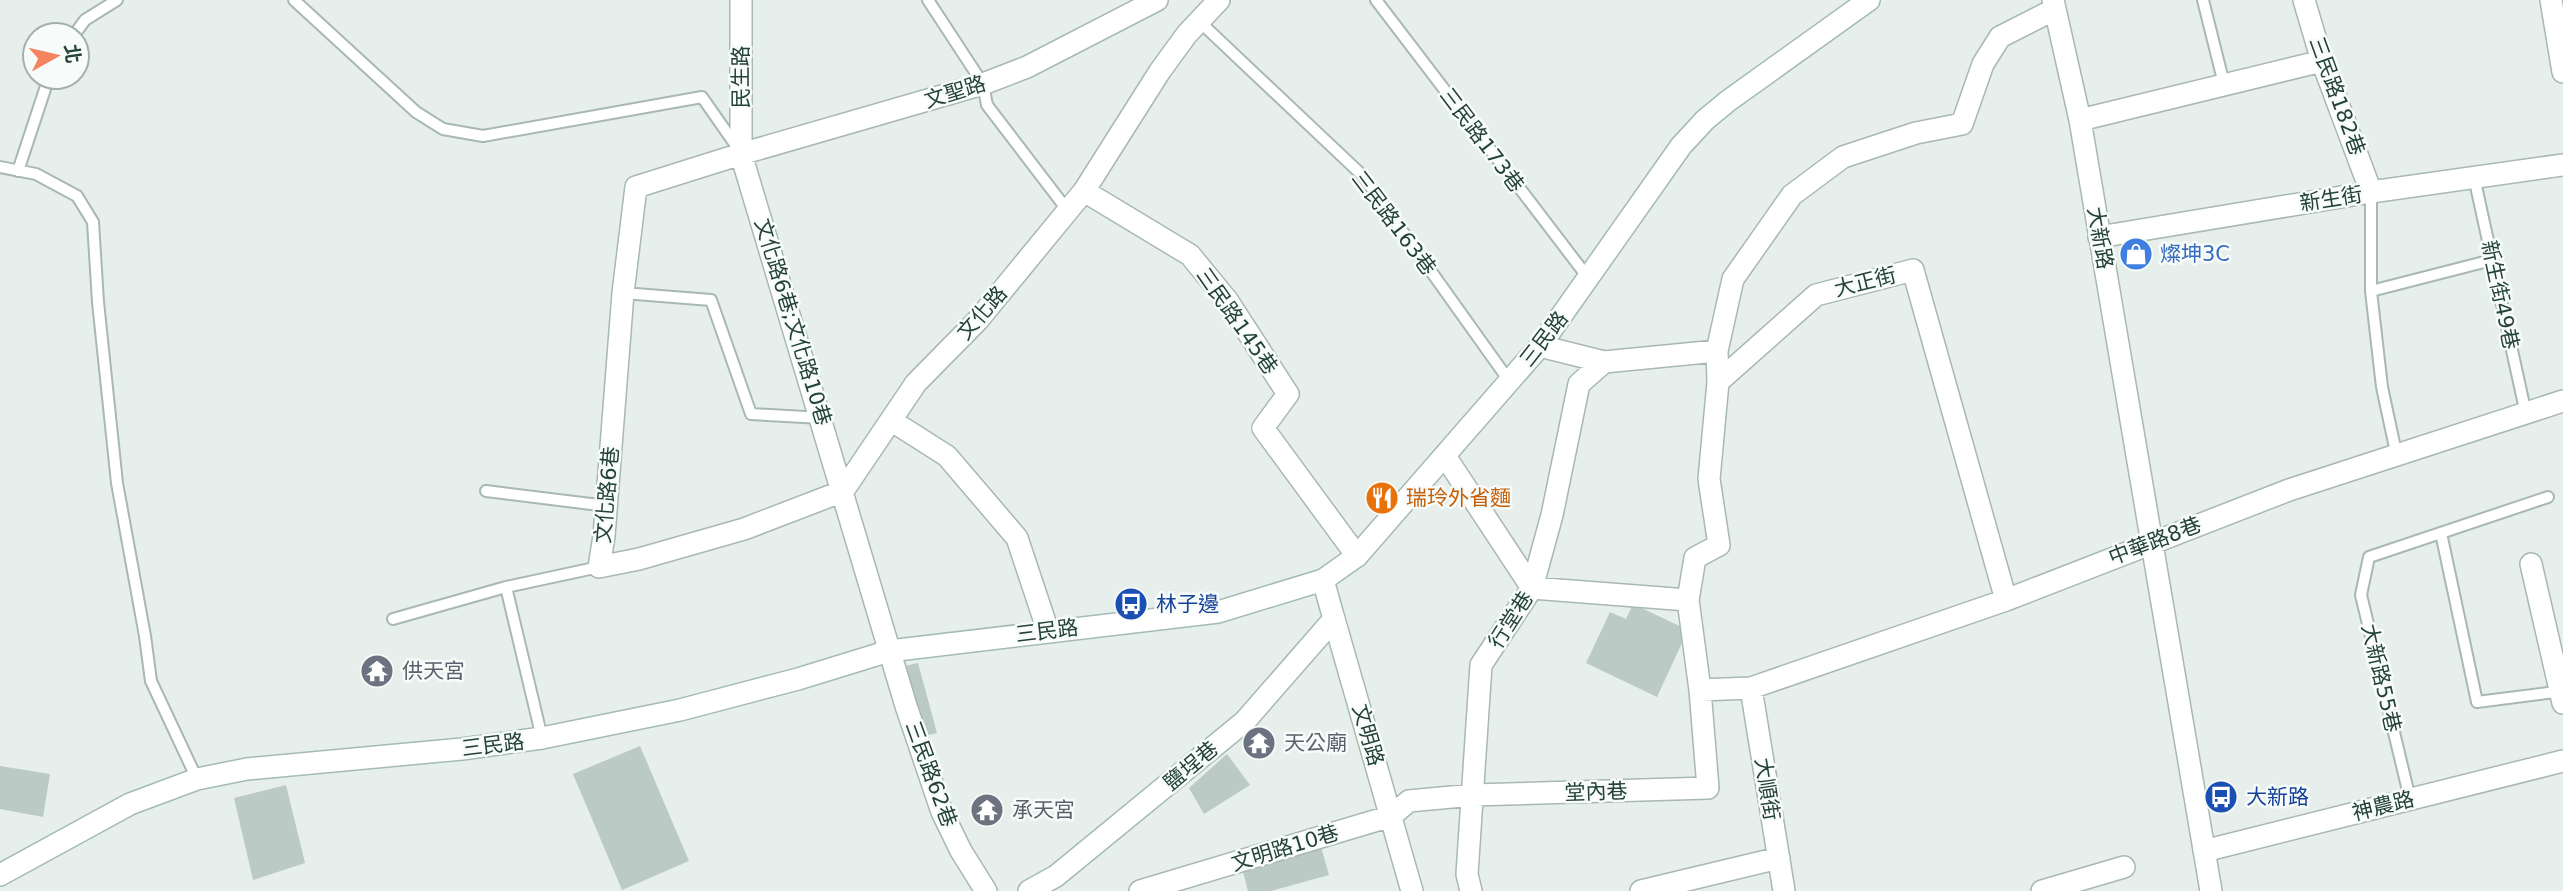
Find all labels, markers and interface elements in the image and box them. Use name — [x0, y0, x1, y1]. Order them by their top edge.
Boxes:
north arrow — [21, 21, 91, 91]
street label: 三民路182巷 — [2305, 34, 2369, 158]
text: 北 — [61, 43, 85, 65]
street label: 民生路 — [729, 46, 753, 109]
street label: 文聖路 — [921, 71, 989, 113]
street label: 三民路173巷 — [1435, 83, 1529, 197]
street label: 三民路163巷 — [1347, 166, 1441, 280]
street label: 新生街 — [2298, 182, 2364, 216]
street label: 大新路 — [2083, 205, 2117, 271]
street label: 文化路6巷;文化路10巷 — [750, 216, 836, 428]
shop icon: 燦坤3C — [2117, 235, 2155, 273]
street label: 新生街49巷 — [2477, 238, 2523, 352]
place label: 燦坤3C — [2160, 242, 2230, 266]
street label: 三民路145巷 — [1192, 263, 1282, 379]
street label: 大正街 — [1832, 263, 1898, 301]
street label: 文化路 — [952, 281, 1012, 345]
street label: 三民路 — [1515, 307, 1573, 371]
street label: 文化路6巷 — [591, 445, 623, 545]
restaurant icon: 瑞玲外省麵 — [1363, 479, 1401, 517]
place label: 瑞玲外省麵 — [1406, 486, 1511, 510]
street label: 中華路8巷 — [2105, 512, 2205, 570]
bus stop icon: 林子邊 — [1112, 585, 1150, 623]
street label: 行堂巷 — [1484, 587, 1538, 653]
place label: 林子邊 — [1156, 592, 1219, 616]
street label: 三民路 — [1014, 615, 1080, 647]
street label: 大新路55巷 — [2357, 621, 2405, 735]
temple icon: 供天宮 — [358, 652, 396, 690]
place label: 供天宮 — [402, 659, 465, 683]
street label: 文明路 — [1348, 701, 1388, 769]
street label: 三民路62巷 — [901, 718, 961, 830]
temple icon: 天公廟 — [1240, 724, 1278, 762]
street label: 三民路 — [460, 729, 526, 761]
place label: 天公廟 — [1284, 731, 1347, 755]
street label: 鹽埕巷 — [1159, 737, 1223, 795]
street label: 大順街 — [1750, 756, 1784, 822]
bus stop icon: 大新路 — [2202, 778, 2240, 816]
street label: 堂內巷 — [1564, 779, 1628, 805]
place label: 大新路 — [2246, 785, 2309, 809]
street label: 神農路 — [2350, 787, 2416, 825]
temple icon: 承天宮 — [968, 791, 1006, 829]
place label: 承天宮 — [1012, 798, 1075, 822]
street label: 文明路10巷 — [1229, 820, 1341, 876]

